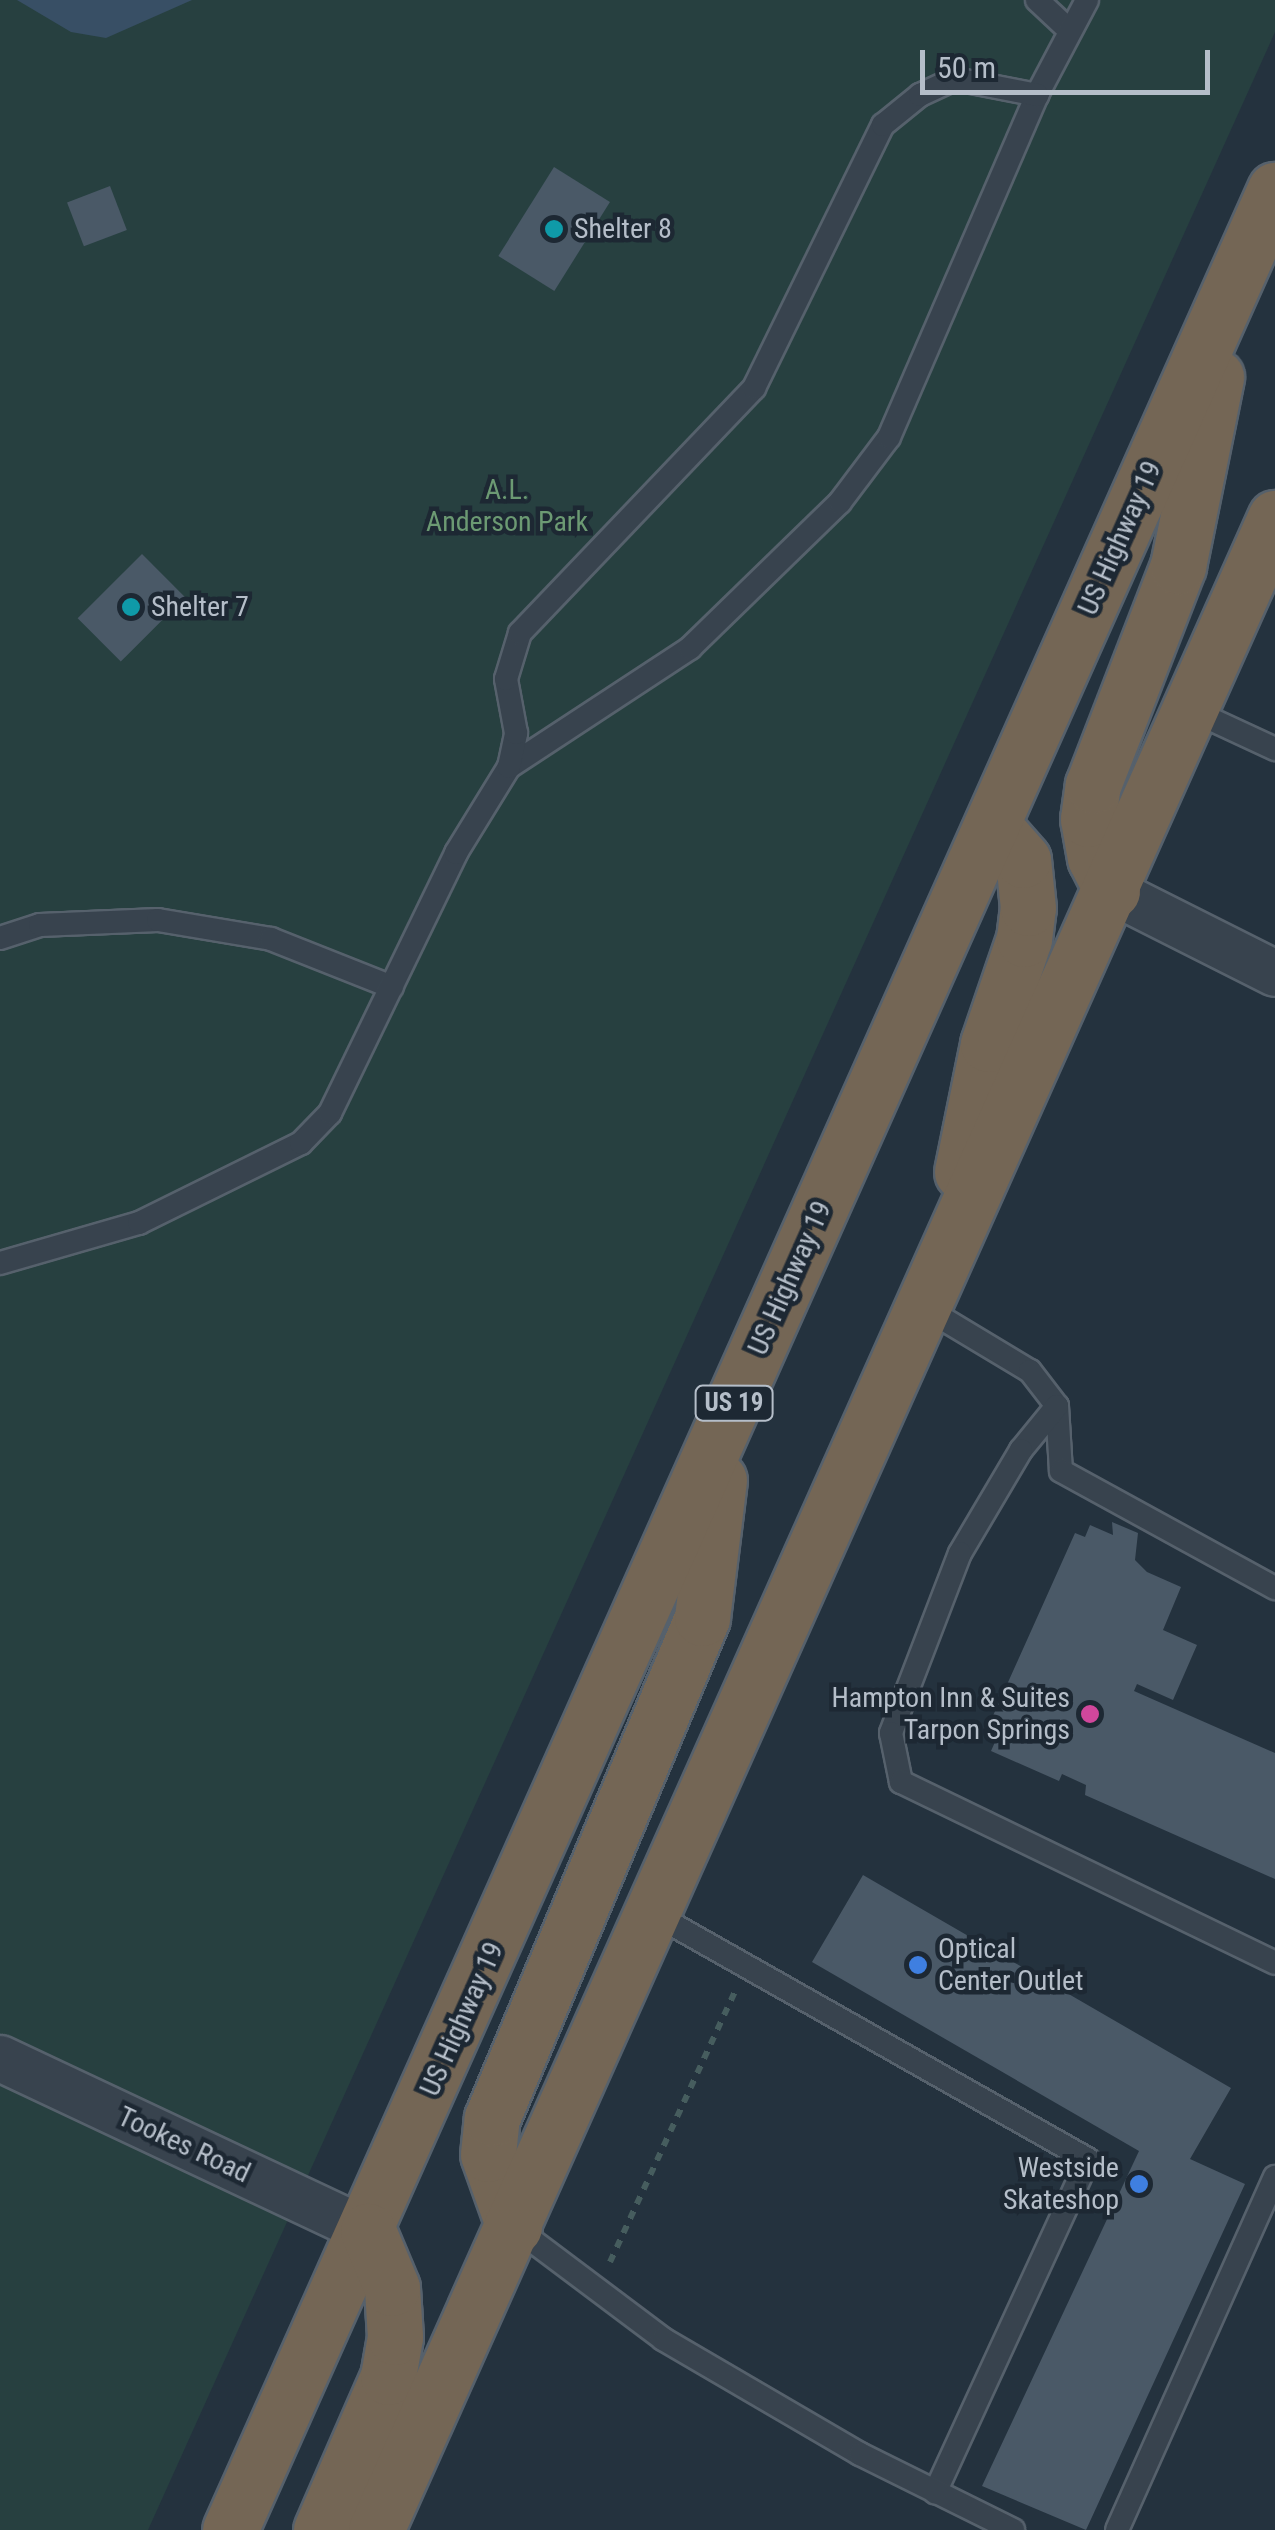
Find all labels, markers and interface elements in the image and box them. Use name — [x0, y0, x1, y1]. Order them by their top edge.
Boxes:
scale bar — [925, 30, 1215, 92]
text: 50 m — [937, 50, 996, 85]
place label: Shelter 8 — [574, 212, 672, 246]
marker: Shelter 8 — [543, 218, 565, 240]
street label: US Highway 19 — [1071, 456, 1169, 620]
park label: A.L. Anderson Park — [426, 473, 588, 539]
place label: Shelter 7 — [151, 590, 249, 624]
marker: Shelter 7 — [120, 596, 142, 618]
street label: US Highway 19 — [741, 1196, 839, 1360]
road number: US 19 — [694, 1383, 774, 1423]
place label: Hampton Inn & Suites Tarpon Springs — [831, 1681, 1070, 1747]
marker: Hampton Inn & Suites Tarpon Springs — [1079, 1703, 1101, 1725]
place label: Optical Center Outlet — [938, 1932, 1083, 1998]
street label: US Highway 19 — [413, 1937, 511, 2101]
marker: Optical Center Outlet — [907, 1954, 929, 1976]
street label: Tookes Road — [112, 2100, 256, 2190]
place label: Westside Skateshop — [1003, 2151, 1119, 2217]
marker: Westside Skateshop — [1128, 2173, 1150, 2195]

